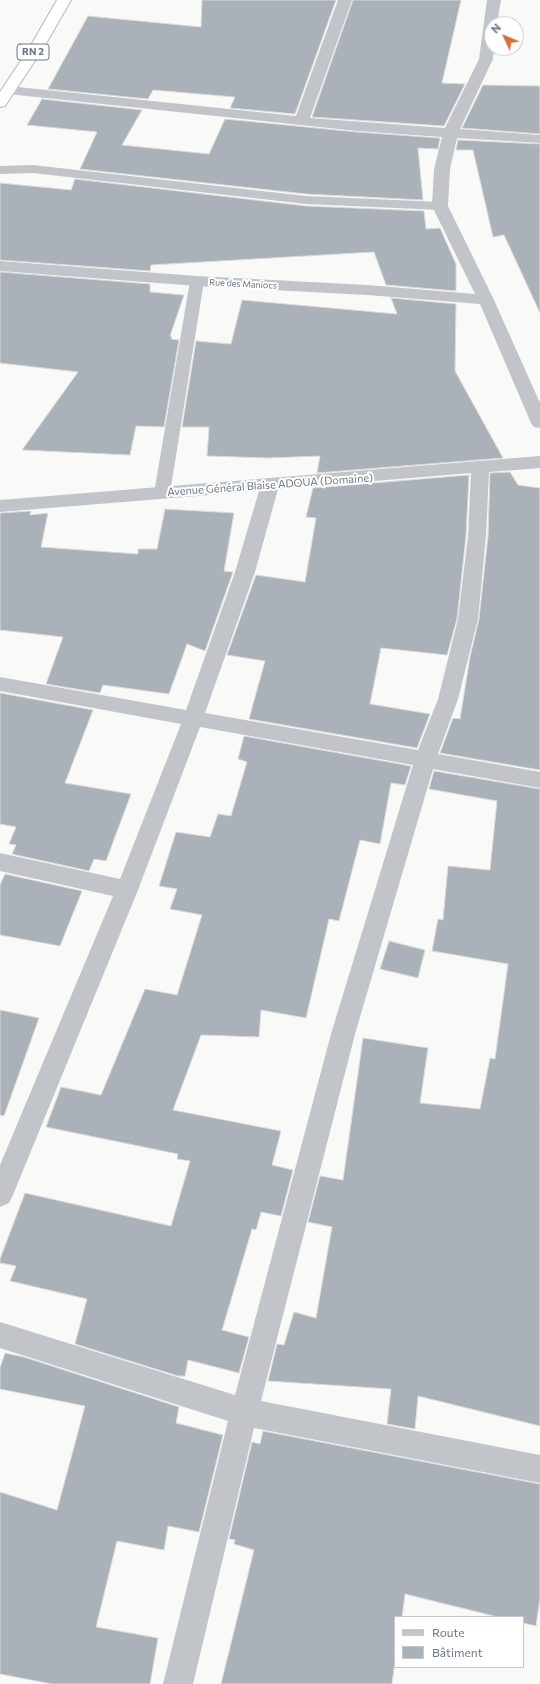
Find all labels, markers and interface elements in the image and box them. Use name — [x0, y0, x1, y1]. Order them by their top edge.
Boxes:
north arrow — [484, 16, 524, 56]
text: N — [488, 21, 503, 36]
road number: RN 2 — [17, 44, 49, 60]
street label: Rue des Maniocs — [209, 277, 277, 291]
street label: Avenue Général Blaise ADOUA (Domaine) — [167, 471, 373, 499]
legend — [394, 1616, 524, 1668]
text: Route — [432, 1625, 465, 1639]
text: Bâtiment — [432, 1645, 483, 1659]

